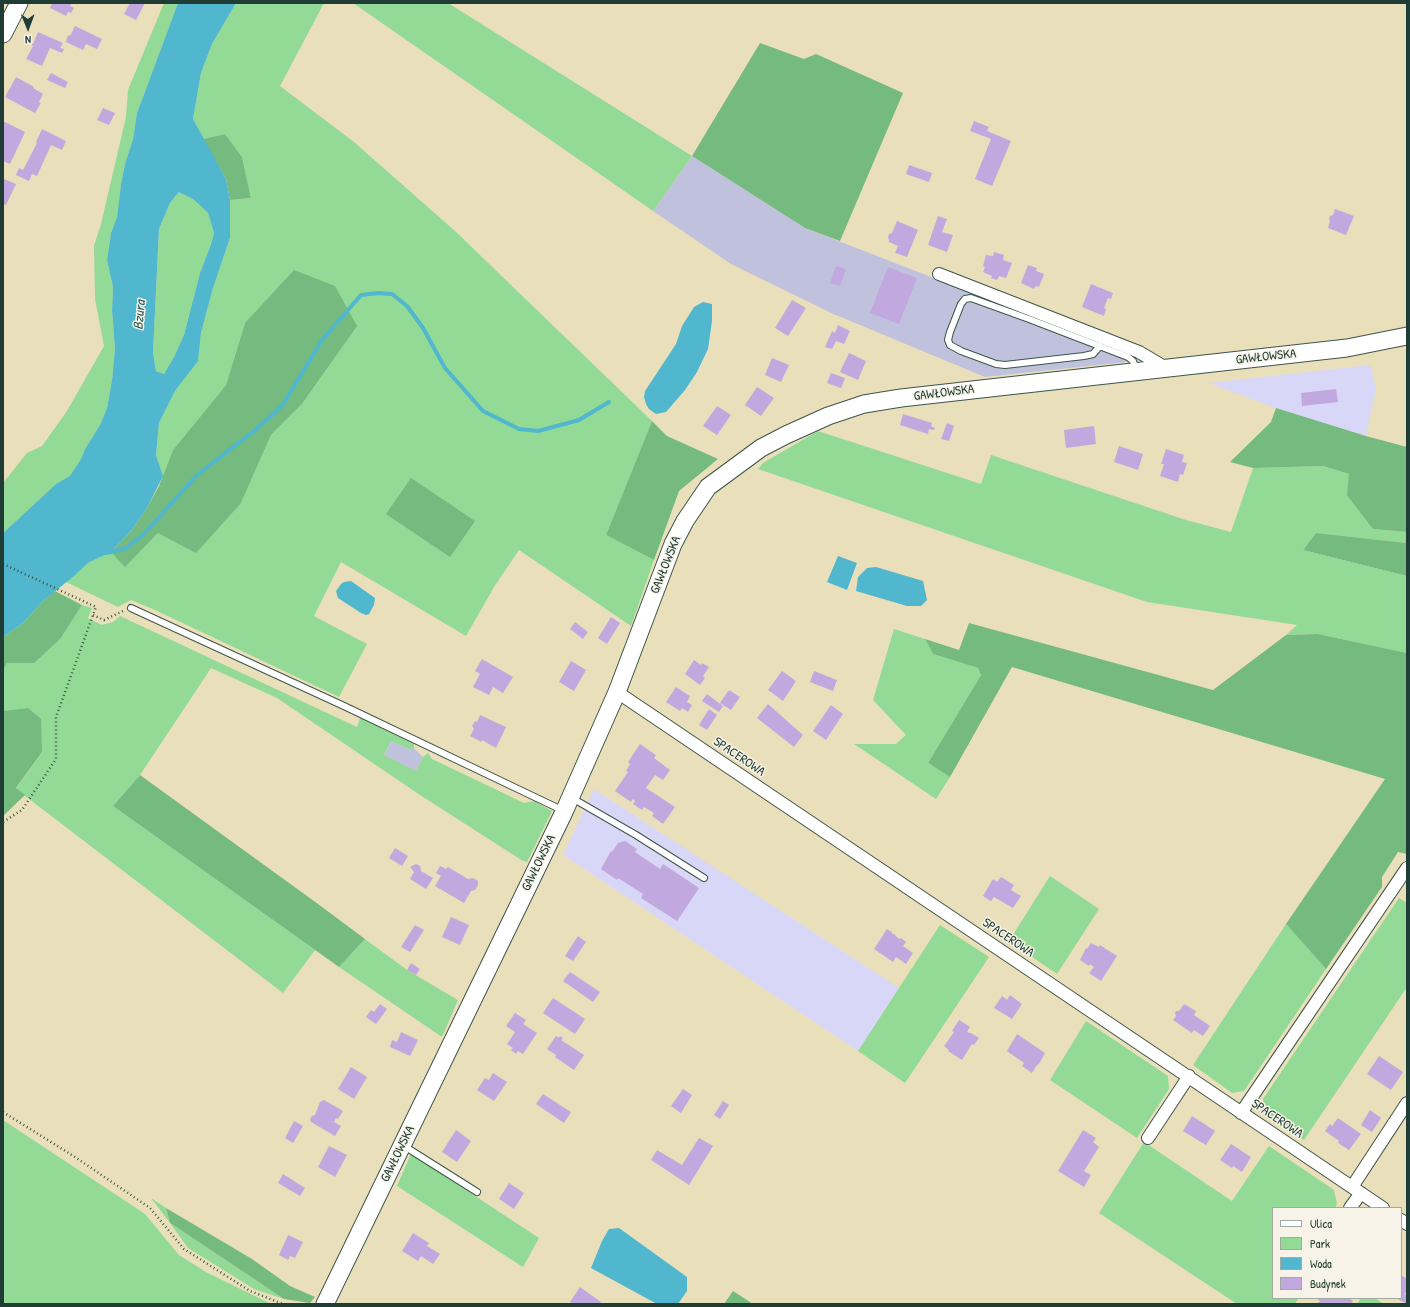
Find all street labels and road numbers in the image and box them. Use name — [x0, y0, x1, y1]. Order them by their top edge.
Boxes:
street label: GAWŁOWSKA — [1235, 346, 1297, 368]
street label: GAWŁOWSKA — [913, 382, 975, 404]
street label: GAWŁOWSKA — [647, 534, 685, 596]
street label: SPACEROWA — [710, 734, 768, 780]
street label: GAWŁOWSKA — [519, 832, 559, 894]
street label: SPACEROWA — [979, 915, 1037, 961]
street label: SPACEROWA — [1248, 1096, 1306, 1142]
street label: GAWŁOWSKA — [378, 1123, 418, 1185]

